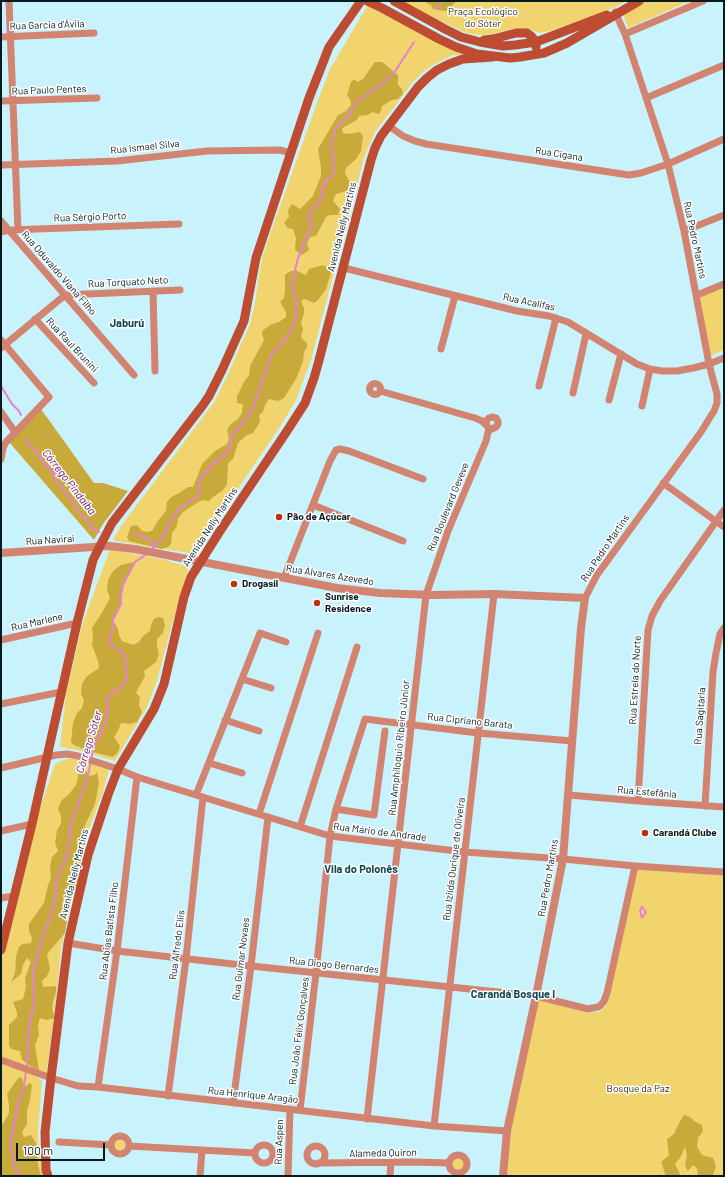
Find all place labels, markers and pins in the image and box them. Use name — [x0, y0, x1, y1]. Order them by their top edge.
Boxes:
place label: Pão de Açúcar — [287, 511, 351, 523]
marker: Pão de Açúcar — [274, 512, 284, 522]
place label: Drogasil — [242, 578, 278, 590]
marker: Drogasil — [229, 579, 239, 589]
place label: Sunrise Residence — [325, 591, 371, 614]
marker: Sunrise Residence — [312, 598, 322, 608]
place label: Carandá Clube — [653, 827, 717, 839]
marker: Carandá Clube — [640, 828, 650, 838]

